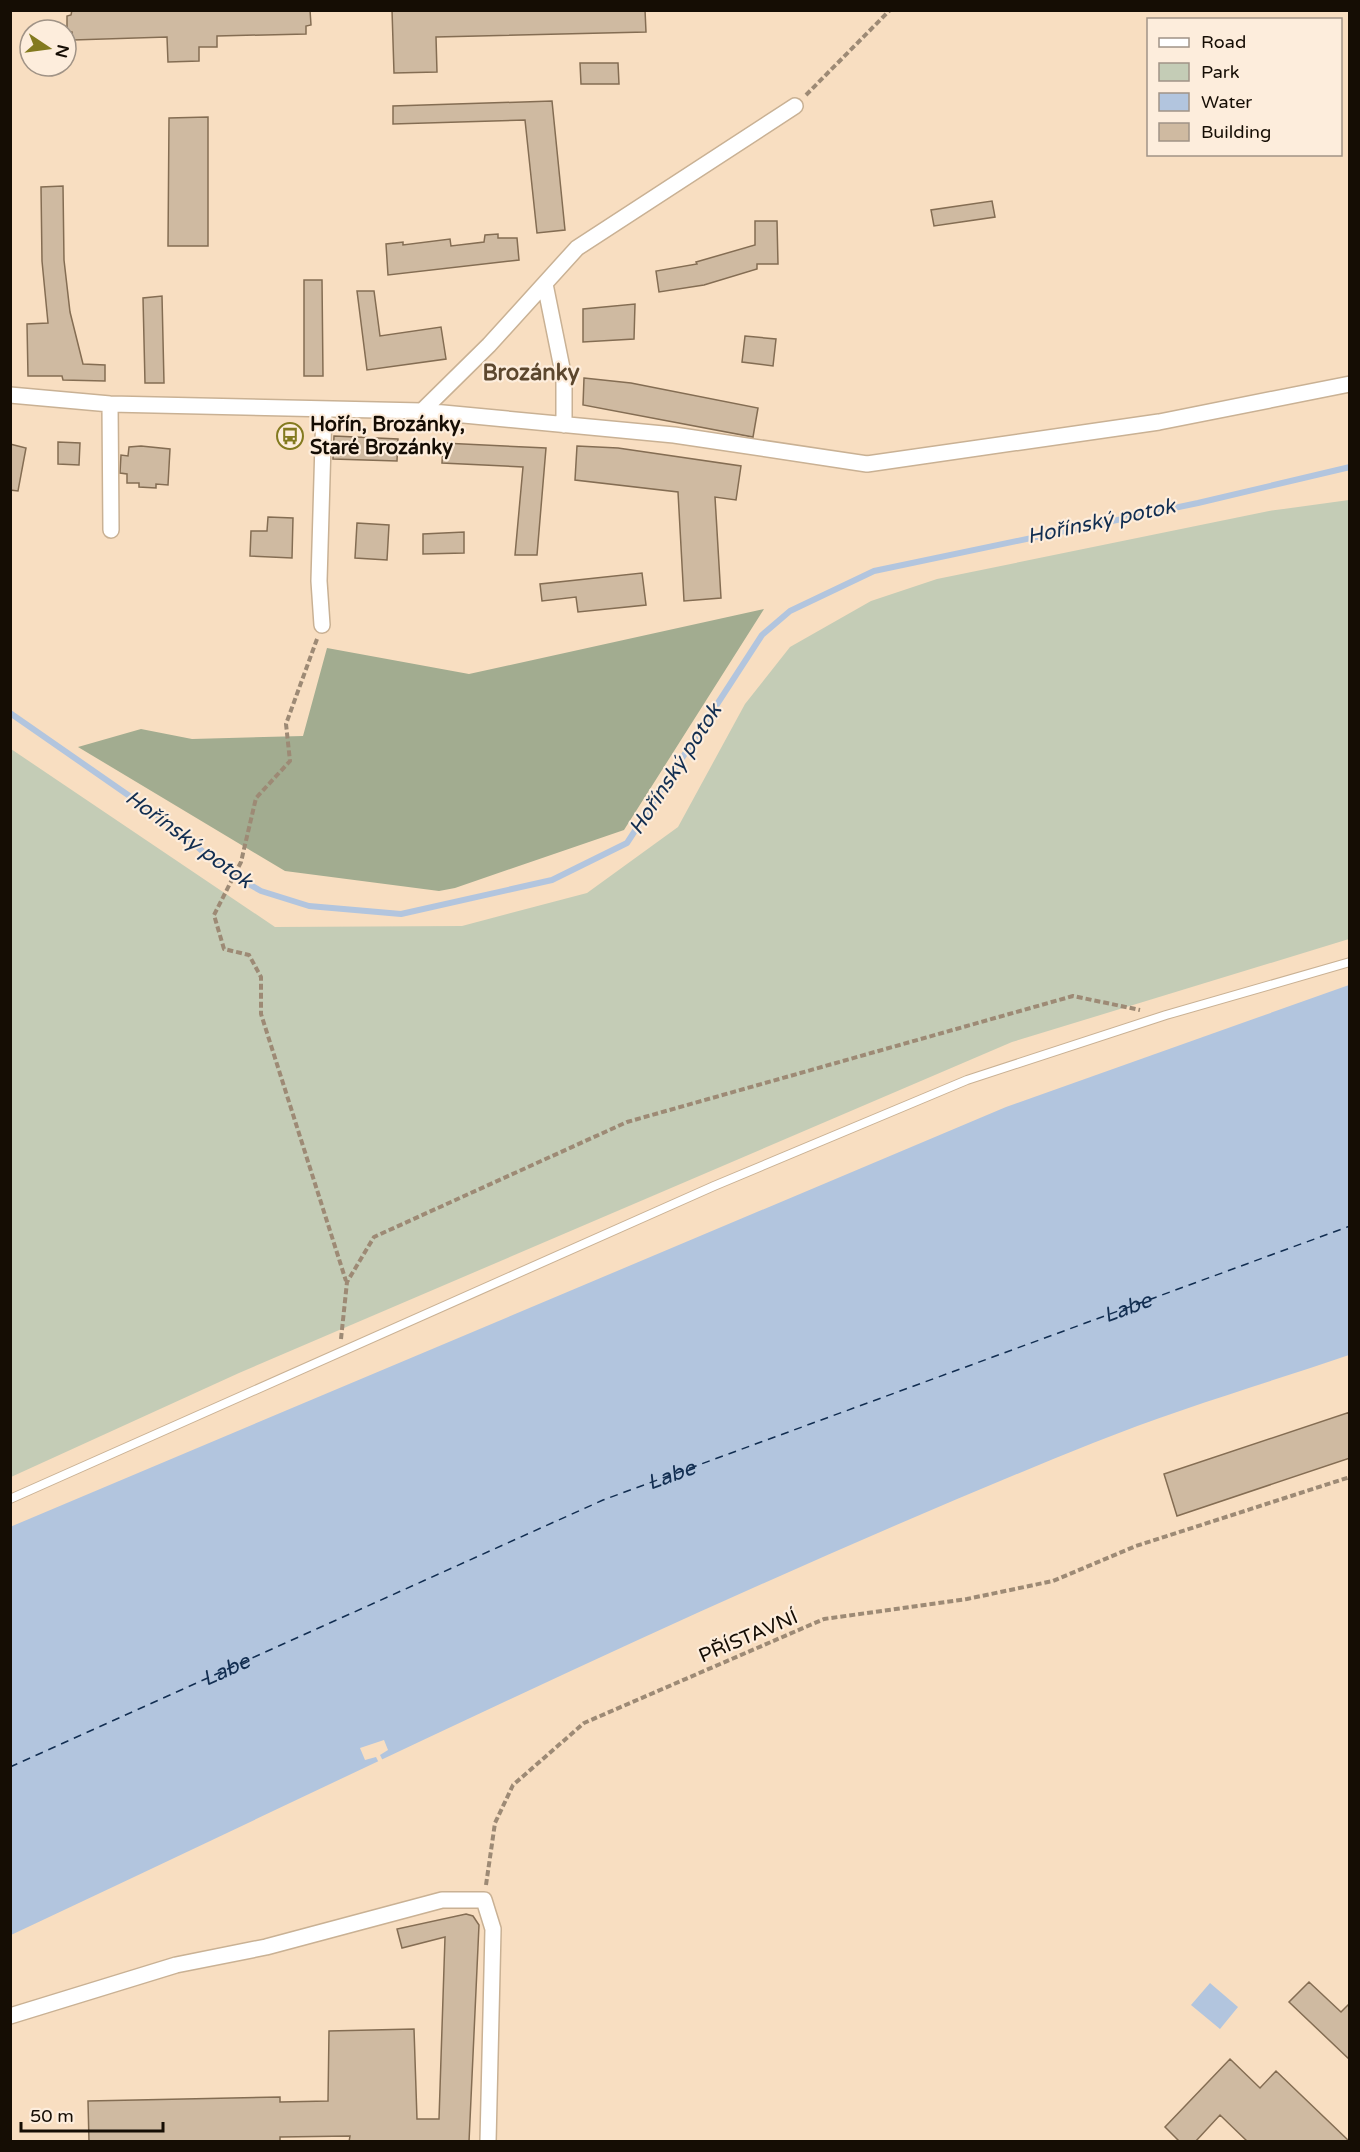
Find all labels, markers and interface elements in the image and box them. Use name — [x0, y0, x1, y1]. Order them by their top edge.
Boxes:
north arrow — [18, 18, 78, 78]
legend — [1147, 18, 1342, 156]
text: Road — [1201, 31, 1246, 53]
text: N — [50, 43, 73, 60]
text: Park — [1201, 61, 1240, 83]
text: Water — [1201, 91, 1252, 113]
text: Building — [1201, 121, 1271, 143]
district label: Brozánky — [482, 360, 580, 386]
place label: Hořín, Brozánky, Staré Brozánky — [310, 413, 465, 460]
bus stop icon: Hořín, Brozánky, Staré Brozánky — [275, 421, 305, 451]
water label: Hořínský potok — [1025, 493, 1179, 549]
water label: Hořínský potok — [624, 698, 728, 839]
water label: Hořínský potok — [120, 785, 258, 895]
water label: Labe — [1100, 1288, 1156, 1328]
water label: Labe — [644, 1455, 700, 1496]
street label: PŘÍSTAVNÍ — [695, 1604, 802, 1669]
water label: Labe — [199, 1648, 255, 1692]
scale bar — [21, 2095, 164, 2133]
text: 50 m — [30, 2105, 74, 2127]

